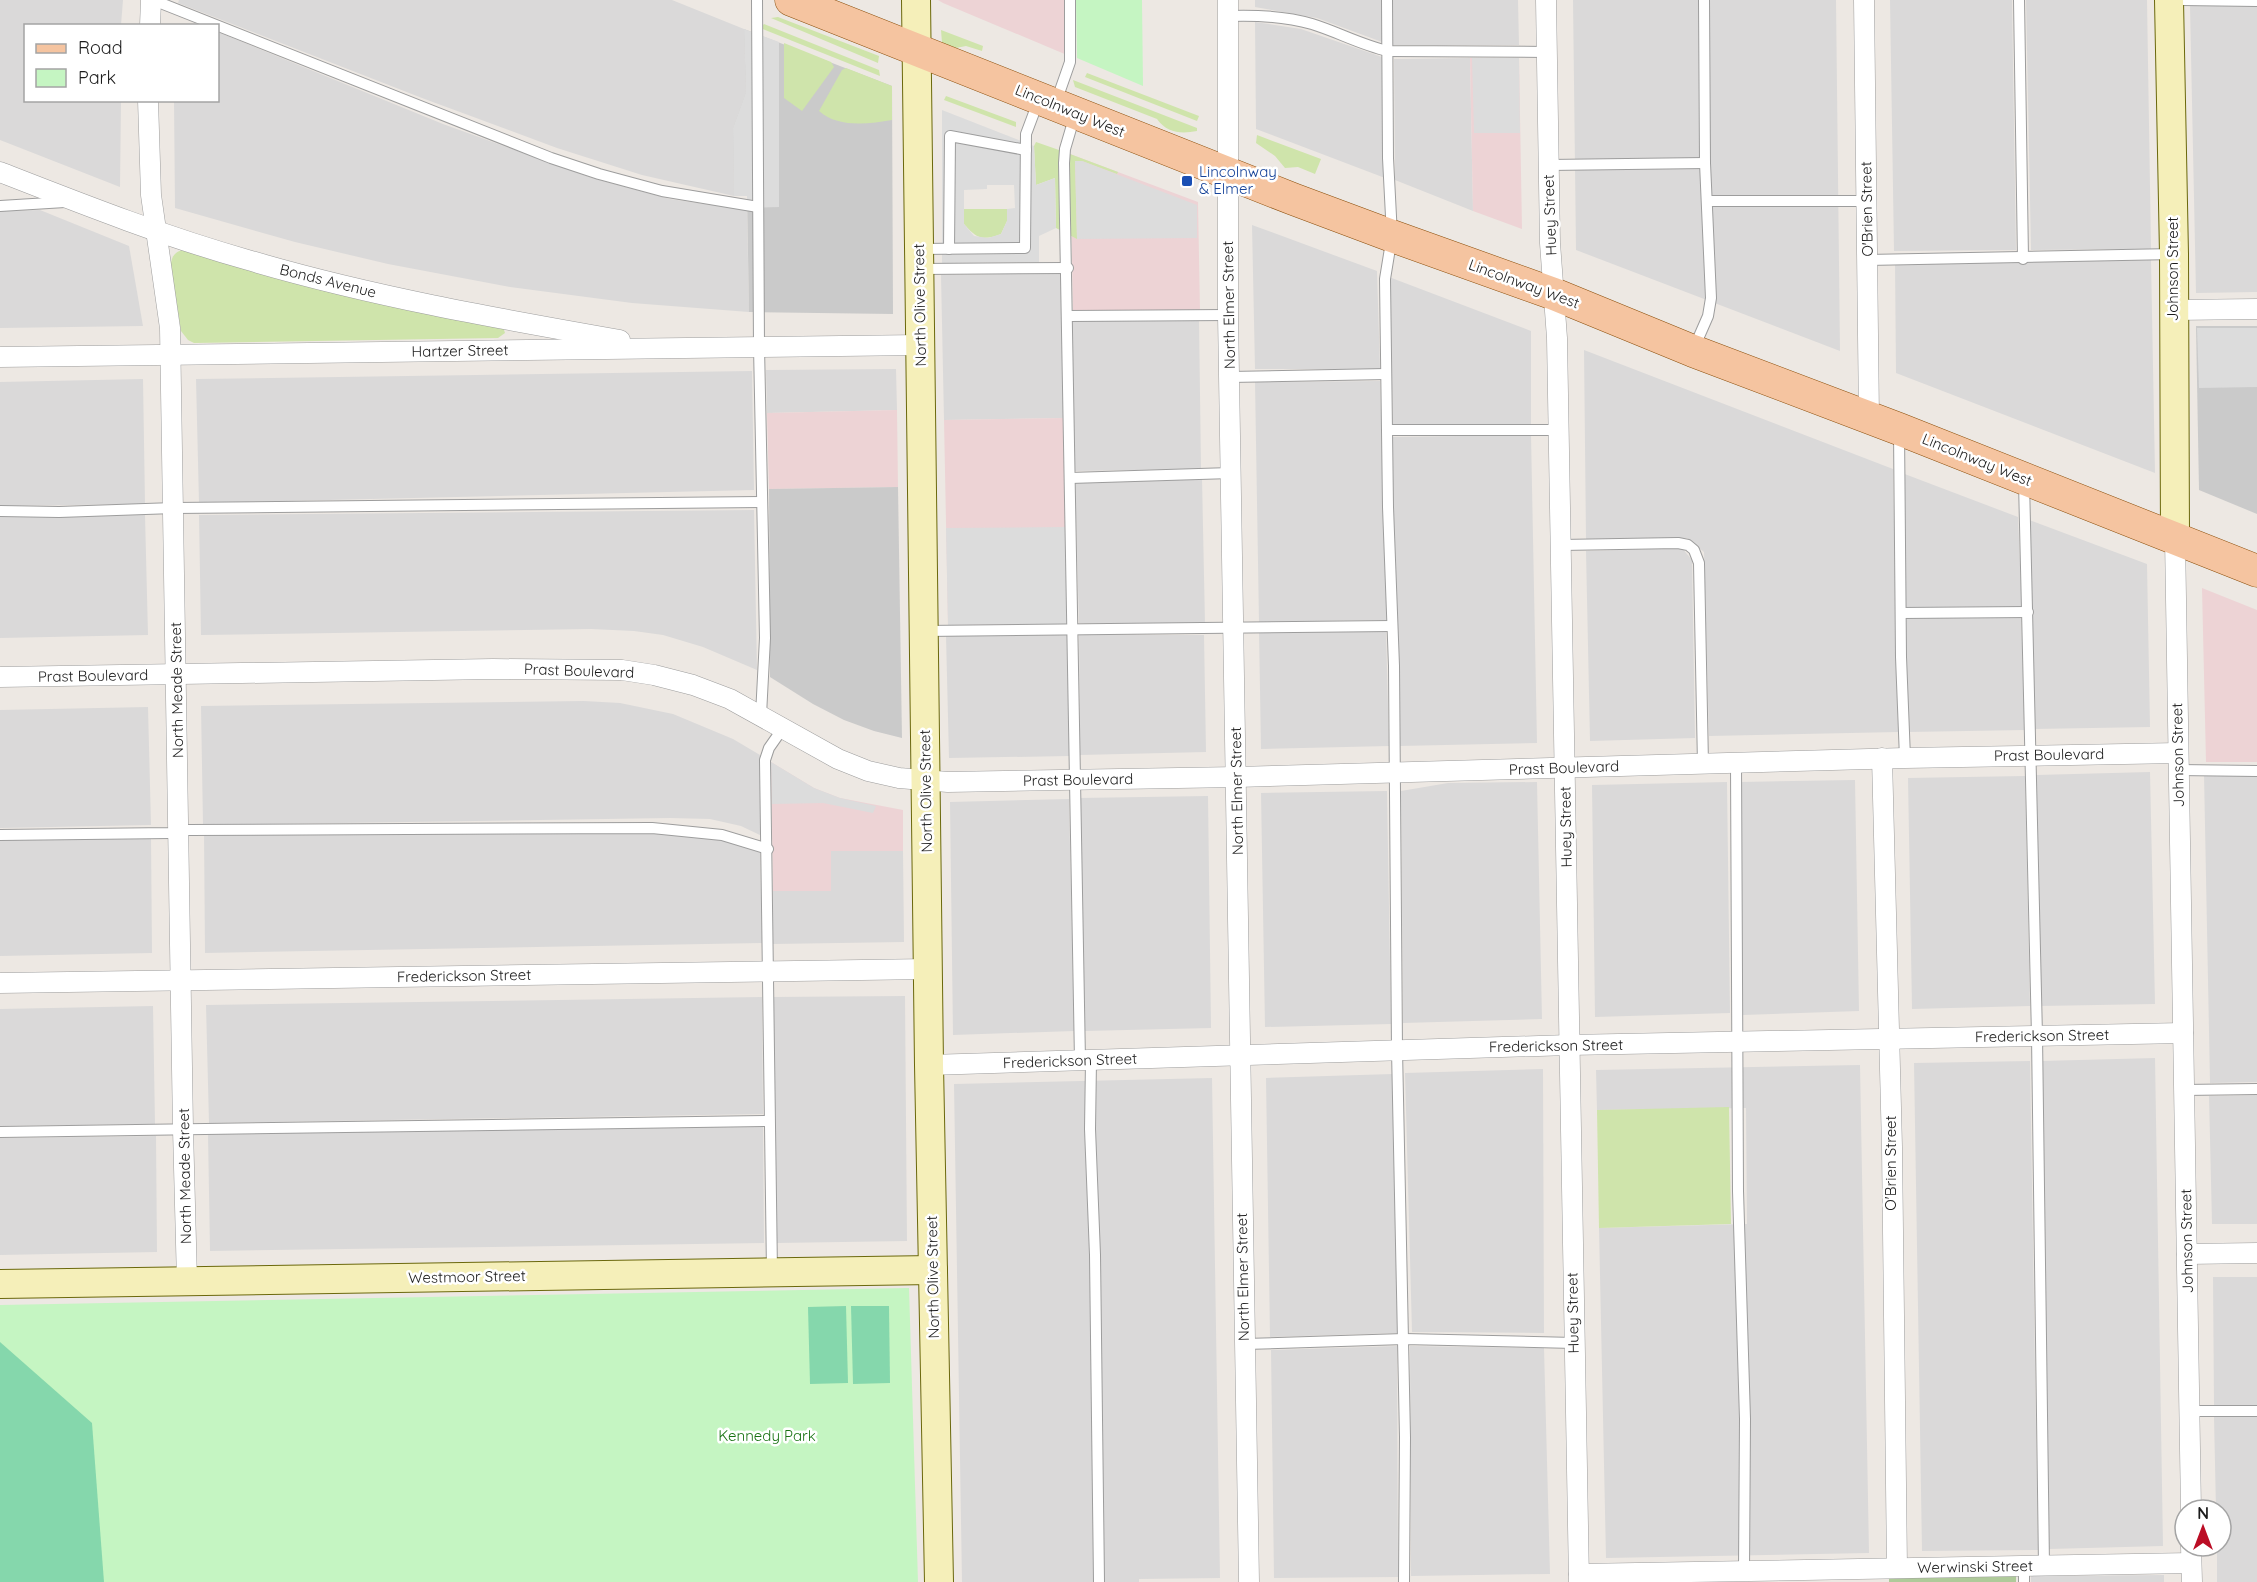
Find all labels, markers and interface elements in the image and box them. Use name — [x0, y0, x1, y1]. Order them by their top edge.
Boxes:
legend — [24, 24, 219, 102]
text: Road — [78, 36, 123, 59]
text: Park — [78, 66, 116, 89]
street label: Lincolnway West — [1013, 80, 1128, 141]
street label: O'Brien Street — [1856, 161, 1877, 257]
place label: Lincolnway & Elmer — [1199, 162, 1277, 198]
marker: Lincolnway & Elmer — [1180, 174, 1194, 188]
street label: Huey Street — [1539, 174, 1560, 256]
street label: Johnson Street — [2163, 217, 2182, 321]
street label: North Elmer Street — [1218, 241, 1239, 369]
street label: North Olive Street — [909, 243, 930, 367]
street label: Lincolnway West — [1466, 255, 1582, 312]
street label: Bonds Avenue — [278, 259, 378, 302]
street label: Hartzer Street — [411, 340, 509, 361]
street label: Lincolnway West — [1920, 429, 2035, 490]
street label: North Meade Street — [166, 622, 187, 758]
street label: Prast Boulevard — [524, 659, 635, 682]
street label: Prast Boulevard — [38, 665, 148, 686]
street label: Johnson Street — [2167, 703, 2188, 808]
street label: North Elmer Street — [1226, 727, 1247, 855]
street label: North Olive Street — [915, 729, 936, 853]
street label: Prast Boulevard — [1994, 744, 2104, 765]
street label: Prast Boulevard — [1508, 756, 1619, 779]
street label: Prast Boulevard — [1023, 769, 1133, 790]
street label: Huey Street — [1555, 786, 1576, 868]
street label: Frederickson Street — [397, 965, 531, 986]
street label: Frederickson Street — [1975, 1025, 2109, 1046]
street label: Frederickson Street — [1489, 1035, 1623, 1056]
street label: Frederickson Street — [1002, 1049, 1137, 1072]
street label: North Meade Street — [174, 1108, 195, 1244]
street label: O'Brien Street — [1881, 1115, 1900, 1211]
street label: Johnson Street — [2176, 1189, 2197, 1294]
street label: North Elmer Street — [1232, 1213, 1253, 1341]
street label: North Olive Street — [922, 1215, 943, 1339]
street label: Westmoor Street — [408, 1266, 526, 1287]
street label: Huey Street — [1562, 1272, 1583, 1354]
park label: Kennedy Park — [718, 1426, 816, 1445]
north arrow — [2173, 1498, 2233, 1558]
text: N — [2197, 1503, 2209, 1523]
street label: Werwinski Street — [1917, 1556, 2033, 1577]

